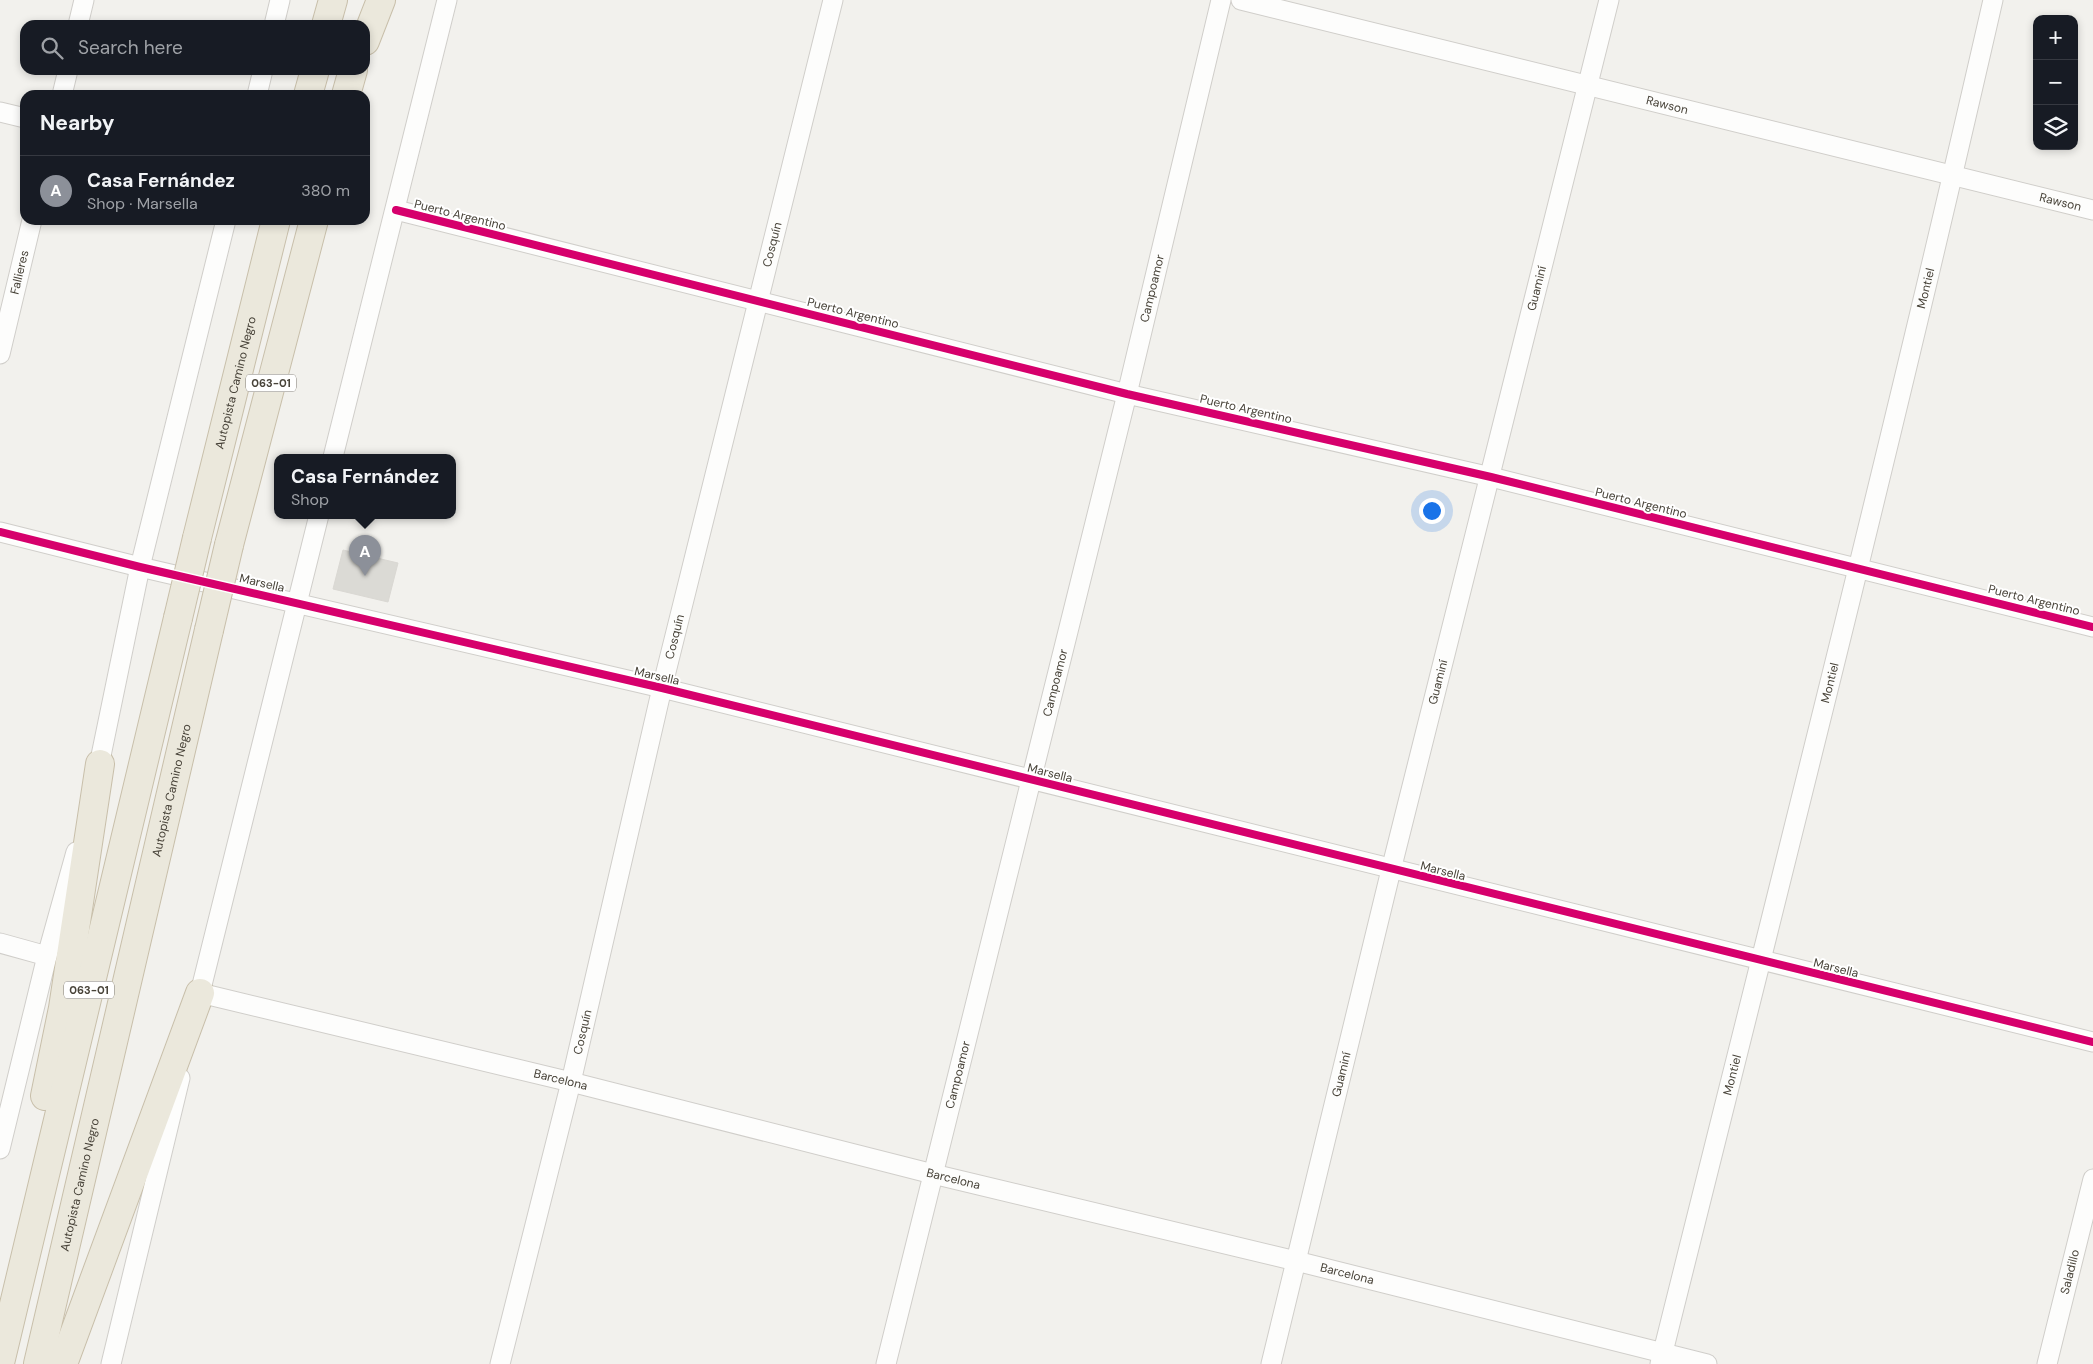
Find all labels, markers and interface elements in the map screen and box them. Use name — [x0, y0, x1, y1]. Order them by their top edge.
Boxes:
map controls — [2033, 15, 2078, 150]
button: + — [2033, 15, 2078, 60]
search box — [20, 20, 370, 75]
icon: search — [38, 34, 66, 62]
text: Search here — [78, 35, 183, 60]
button: − — [2033, 60, 2078, 105]
street label: Rawson — [1645, 92, 1690, 118]
button: layers — [2033, 105, 2078, 150]
text: Nearby — [40, 109, 114, 137]
text: Casa Fernández — [87, 168, 235, 193]
text: A — [50, 180, 62, 201]
text: 380 m — [301, 180, 350, 201]
street label: Rawson — [2038, 189, 2083, 215]
text: Shop · Marsella — [87, 193, 198, 214]
street label: Puerto Argentino — [412, 196, 508, 234]
street label: Cosquín — [759, 220, 785, 269]
street label: Fallieres — [7, 249, 32, 296]
street label: Campoamor — [1136, 252, 1168, 324]
street label: Guaminí — [1523, 264, 1550, 312]
street label: Montiel — [1913, 266, 1938, 310]
street label: Puerto Argentino — [805, 294, 901, 332]
street label: Autopista Camino Negro — [211, 315, 260, 451]
road number: 063-01 — [246, 374, 296, 392]
street label: Puerto Argentino — [1198, 391, 1294, 427]
popup — [274, 454, 456, 519]
text: Casa Fernández — [291, 464, 439, 489]
street label: Puerto Argentino — [1593, 484, 1689, 522]
text: Shop — [291, 489, 329, 510]
your location — [1419, 498, 1445, 524]
pin: A — [349, 535, 381, 576]
street label: Marsella — [238, 570, 286, 596]
street label: Puerto Argentino — [1986, 581, 2082, 619]
street label: Cosquín — [661, 612, 688, 661]
street label: Campoamor — [1039, 647, 1072, 718]
street label: Guaminí — [1425, 658, 1451, 706]
street label: Montiel — [1817, 661, 1843, 705]
street label: Marsella — [633, 663, 681, 689]
street label: Autopista Camino Negro — [148, 722, 195, 858]
street label: Marsella — [1026, 760, 1074, 786]
street label: Marsella — [1419, 858, 1467, 884]
street label: Marsella — [1812, 955, 1860, 981]
road number: 063-01 — [64, 982, 114, 998]
street label: Cosquín — [570, 1008, 595, 1056]
street label: Campoamor — [942, 1039, 974, 1110]
street label: Guaminí — [1328, 1050, 1355, 1099]
street label: Montiel — [1719, 1053, 1745, 1097]
street label: Barcelona — [532, 1065, 589, 1094]
street label: Autopista Camino Negro — [57, 1117, 103, 1253]
street label: Barcelona — [925, 1165, 982, 1193]
street label: Saladillo — [2057, 1248, 2083, 1296]
street label: Barcelona — [1319, 1259, 1376, 1288]

